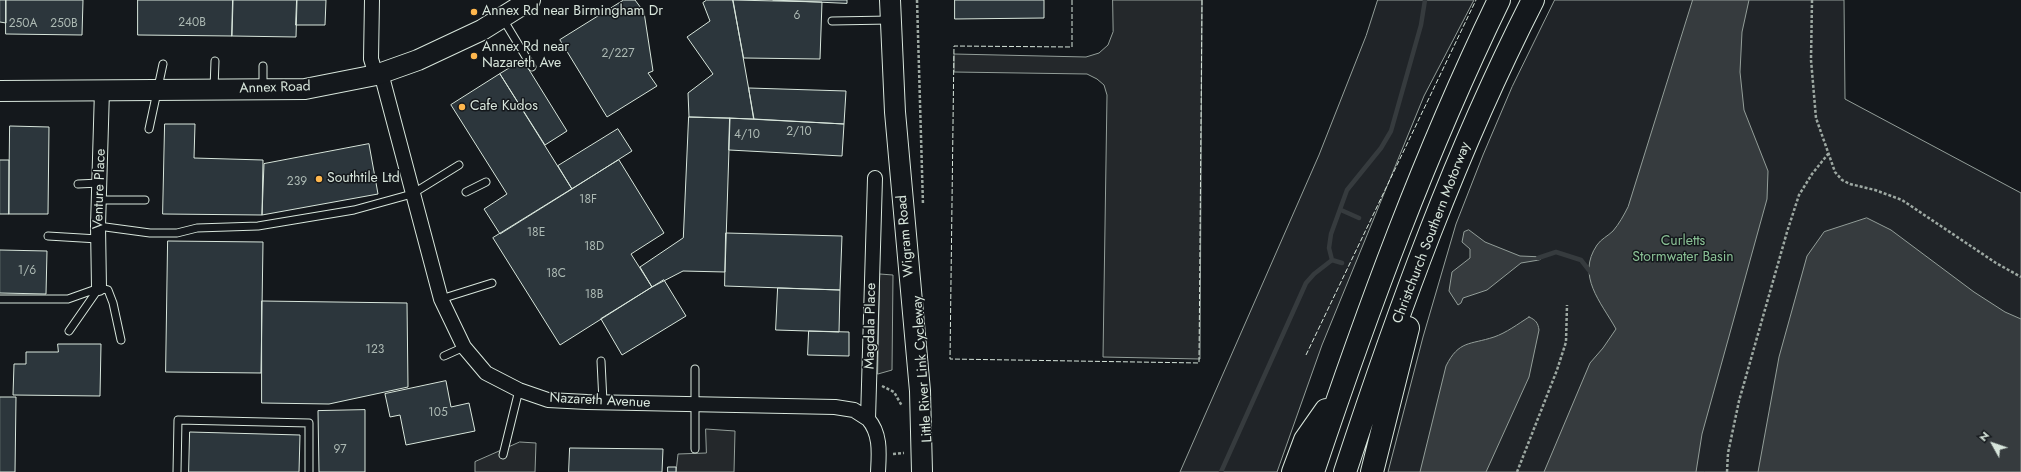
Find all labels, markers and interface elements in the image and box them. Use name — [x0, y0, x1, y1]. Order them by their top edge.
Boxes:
place label: Annex Rd near Birmingham Dr — [482, 4, 663, 20]
marker: Annex Rd near Birmingham Dr — [469, 7, 479, 17]
house number: 6 — [794, 9, 800, 23]
house number: 240B — [178, 16, 206, 30]
house number: 250A — [9, 17, 37, 31]
house number: 250B — [50, 17, 78, 31]
place label: Annex Rd near Nazareth Ave — [482, 40, 569, 72]
house number: 2/227 — [602, 47, 634, 61]
marker: Annex Rd near Nazareth Ave — [469, 51, 479, 61]
street label: Annex Road — [239, 78, 311, 98]
place label: Cafe Kudos — [470, 99, 538, 115]
marker: Cafe Kudos — [457, 102, 467, 112]
house number: 2/10 — [786, 125, 812, 139]
house number: 4/10 — [734, 128, 760, 142]
street label: Christchurch Southern Motorway — [1390, 140, 1474, 326]
street label: Venture Place — [90, 148, 110, 230]
place label: Southtile Ltd — [327, 171, 400, 187]
marker: Southtile Ltd — [314, 174, 324, 184]
house number: 239 — [287, 175, 307, 189]
house number: 18F — [579, 193, 597, 207]
street label: Wigram Road — [894, 194, 918, 278]
house number: 18E — [527, 226, 545, 240]
park label: Curletts Stormwater Basin — [1632, 234, 1734, 266]
house number: 18D — [584, 240, 604, 254]
house number: 1/6 — [18, 264, 36, 278]
house number: 18C — [546, 267, 566, 281]
street label: Magdala Place — [862, 283, 880, 369]
house number: 18B — [585, 288, 603, 302]
street label: Little River Link Cycleway — [909, 295, 937, 443]
house number: 123 — [366, 343, 384, 357]
street label: Nazareth Avenue — [549, 390, 651, 412]
house number: 105 — [428, 406, 448, 420]
north arrow — [1973, 424, 2013, 464]
text: N — [1975, 428, 1993, 445]
house number: 97 — [334, 443, 346, 457]

